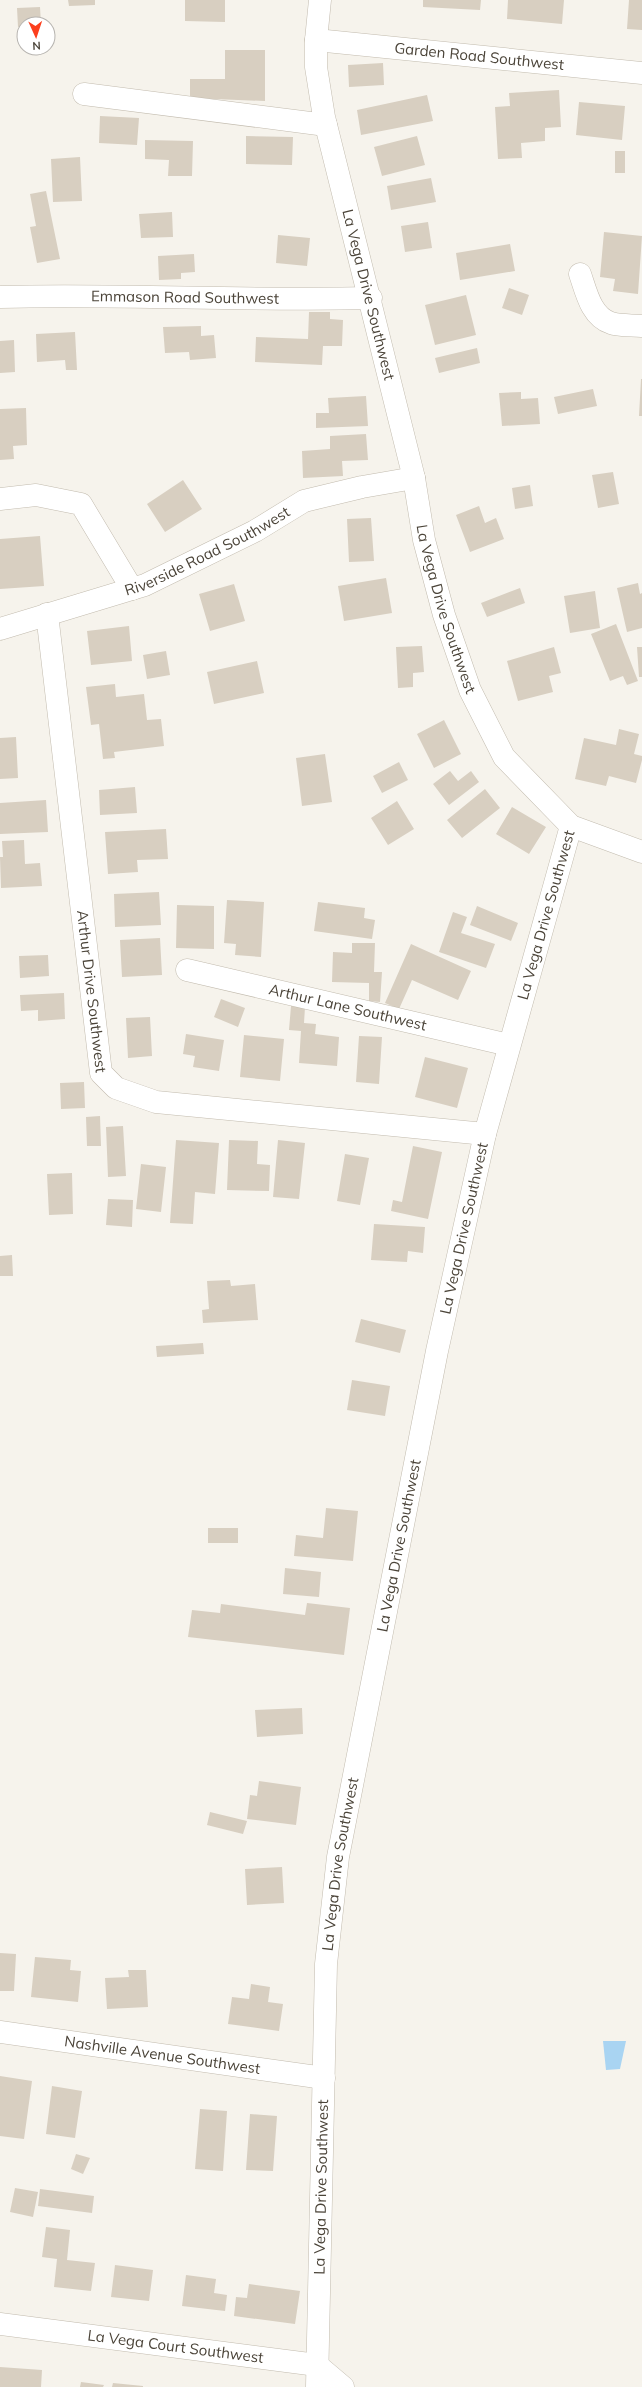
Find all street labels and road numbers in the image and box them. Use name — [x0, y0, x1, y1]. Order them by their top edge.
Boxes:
street label: Garden Road Southwest — [394, 38, 565, 74]
street label: La Vega Drive Southwest — [338, 207, 399, 382]
street label: Emmason Road Southwest — [91, 286, 279, 308]
street label: Riverside Road Southwest — [122, 502, 293, 600]
street label: La Vega Drive Southwest — [413, 523, 480, 697]
street label: La Vega Drive Southwest — [513, 828, 578, 1002]
street label: Arthur Drive Southwest — [73, 909, 111, 1074]
street label: Arthur Lane Southwest — [267, 979, 429, 1035]
street label: La Vega Drive Southwest — [435, 1141, 492, 1316]
street label: La Vega Drive Southwest — [372, 1458, 425, 1633]
street label: La Vega Drive Southwest — [318, 1776, 362, 1952]
street label: Nashville Avenue Southwest — [63, 2031, 262, 2078]
street label: La Vega Drive Southwest — [309, 2099, 332, 2275]
street label: La Vega Court Southwest — [87, 2325, 265, 2367]

